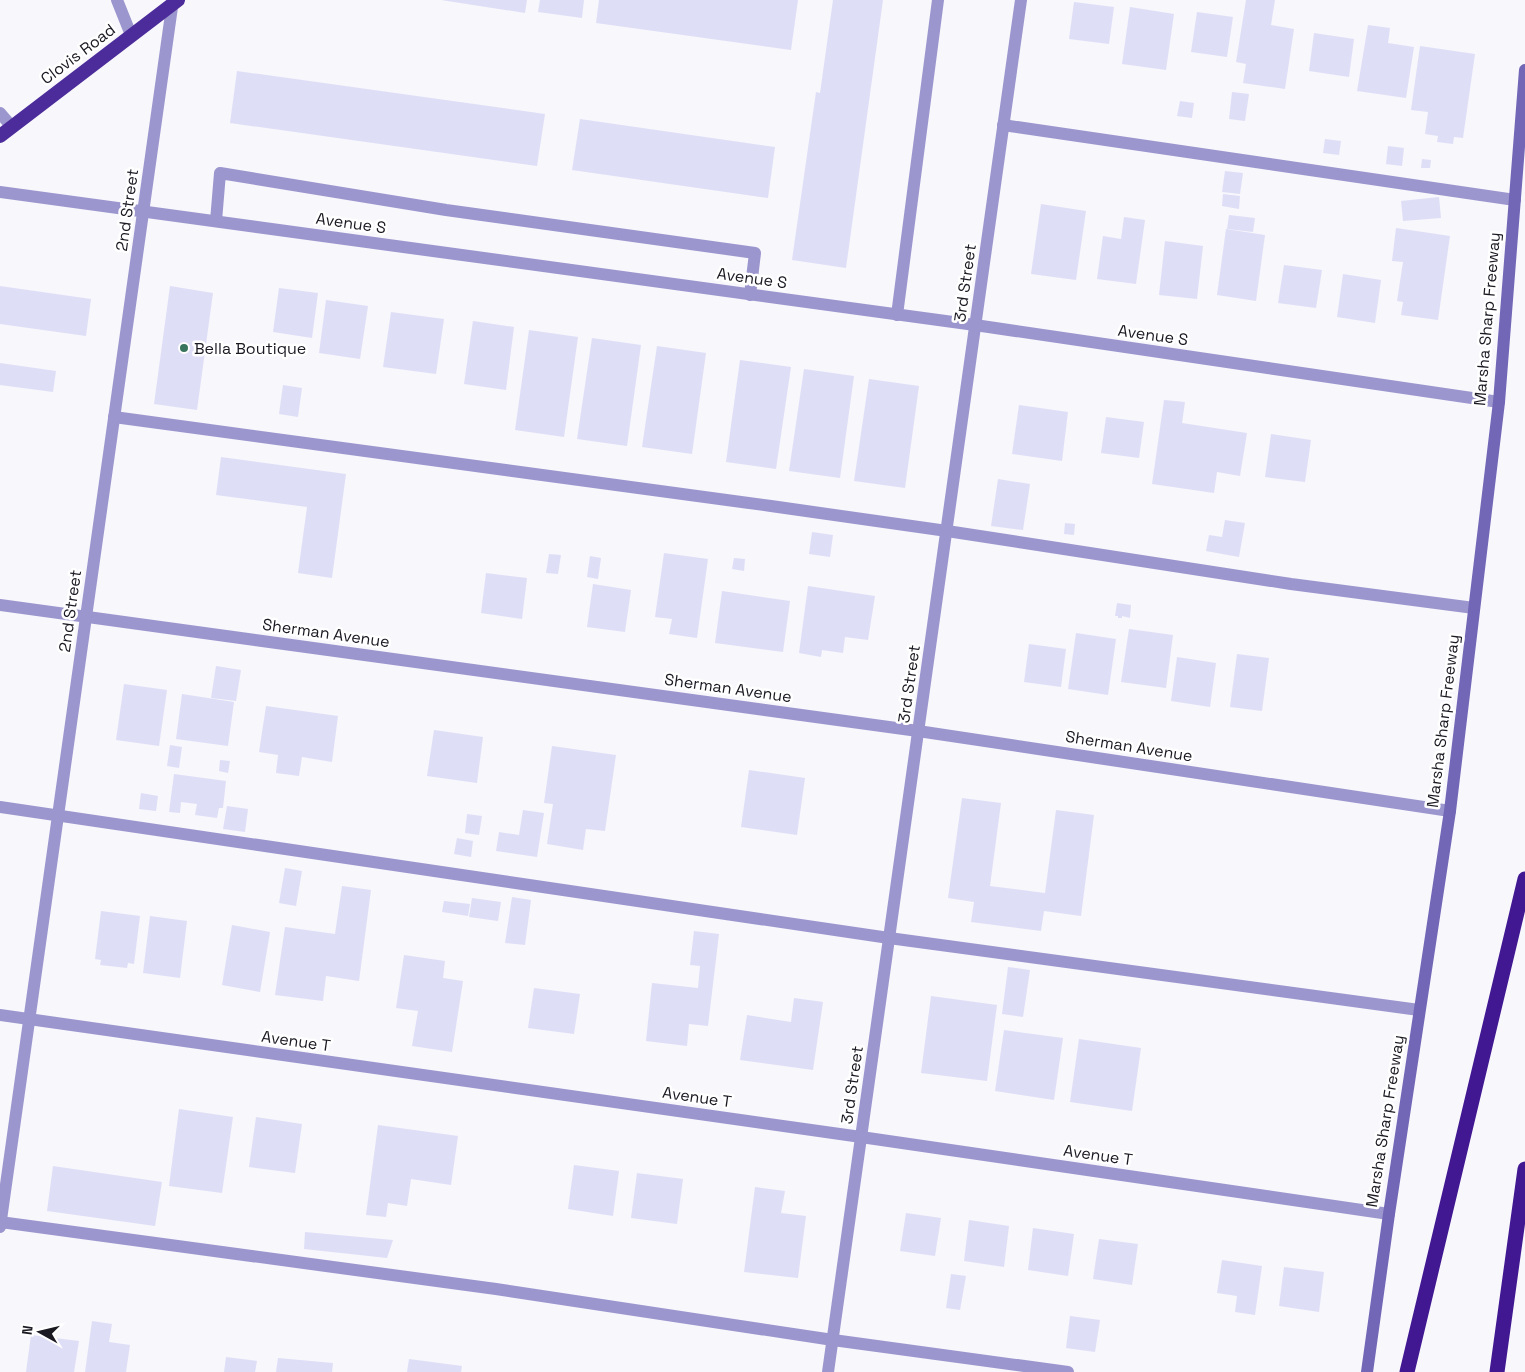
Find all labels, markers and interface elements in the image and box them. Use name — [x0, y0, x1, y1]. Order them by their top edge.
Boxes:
street label: Clovis Road — [36, 19, 120, 89]
street label: 2nd Street — [111, 168, 143, 252]
street label: Avenue S — [315, 208, 388, 238]
street label: Marsha Sharp Freeway — [1469, 231, 1505, 407]
street label: 3rd Street — [949, 243, 981, 323]
street label: Avenue S — [716, 263, 789, 293]
street label: Avenue S — [1117, 320, 1190, 350]
place label: Bella Boutique — [194, 338, 306, 359]
marker: Bella Boutique — [178, 342, 190, 354]
street label: 2nd Street — [54, 569, 86, 653]
street label: Sherman Avenue — [261, 614, 391, 652]
street label: Marsha Sharp Freeway — [1422, 633, 1464, 809]
street label: 3rd Street — [893, 644, 925, 724]
street label: Sherman Avenue — [663, 669, 793, 707]
street label: Sherman Avenue — [1064, 726, 1194, 766]
street label: Avenue T — [260, 1026, 332, 1056]
street label: Marsha Sharp Freeway — [1361, 1033, 1409, 1209]
street label: 3rd Street — [836, 1045, 868, 1125]
street label: Avenue T — [661, 1082, 733, 1112]
street label: Avenue T — [1062, 1140, 1134, 1170]
north arrow — [15, 1307, 65, 1357]
text: N — [18, 1324, 37, 1336]

